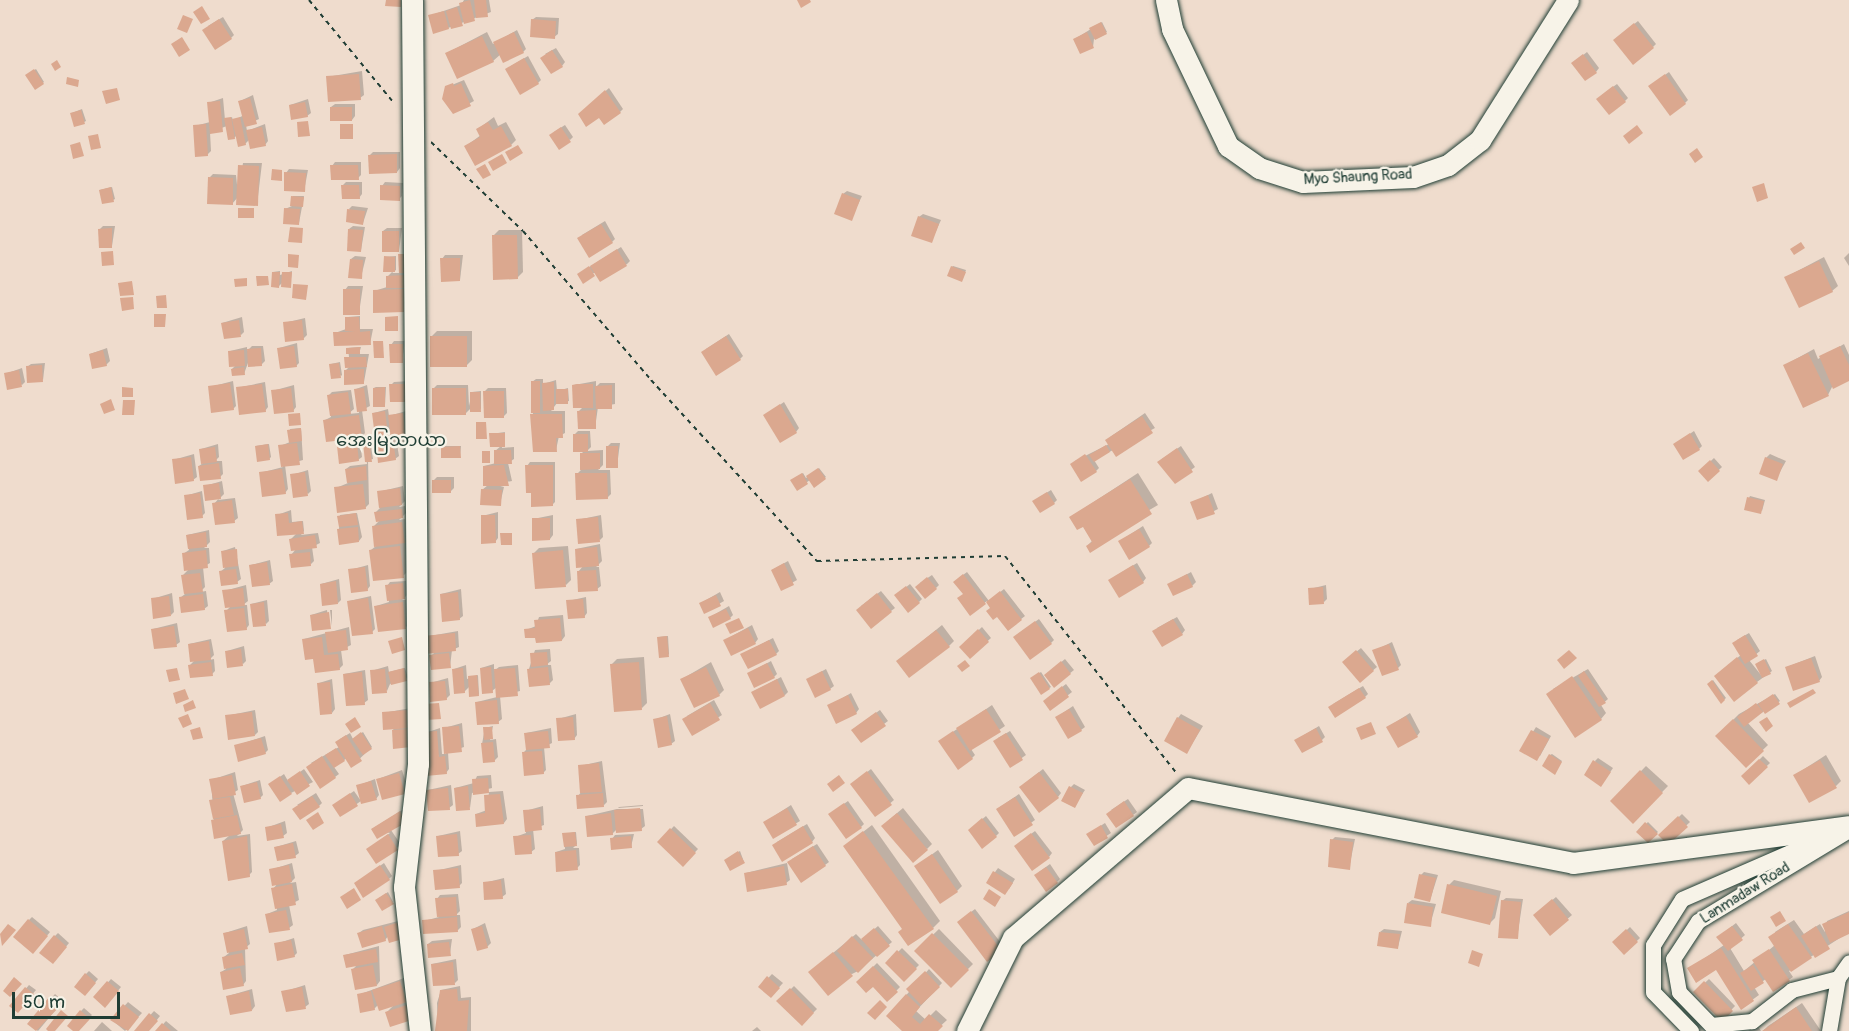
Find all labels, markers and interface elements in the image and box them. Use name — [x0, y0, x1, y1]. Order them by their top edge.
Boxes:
street label: Myo Shaung Road — [1303, 165, 1413, 189]
district label: အေးမြသာယာ — [336, 430, 446, 452]
street label: Lanmadaw Road — [1697, 858, 1793, 928]
scale bar — [15, 980, 123, 1018]
text: 50 m — [23, 991, 65, 1014]

